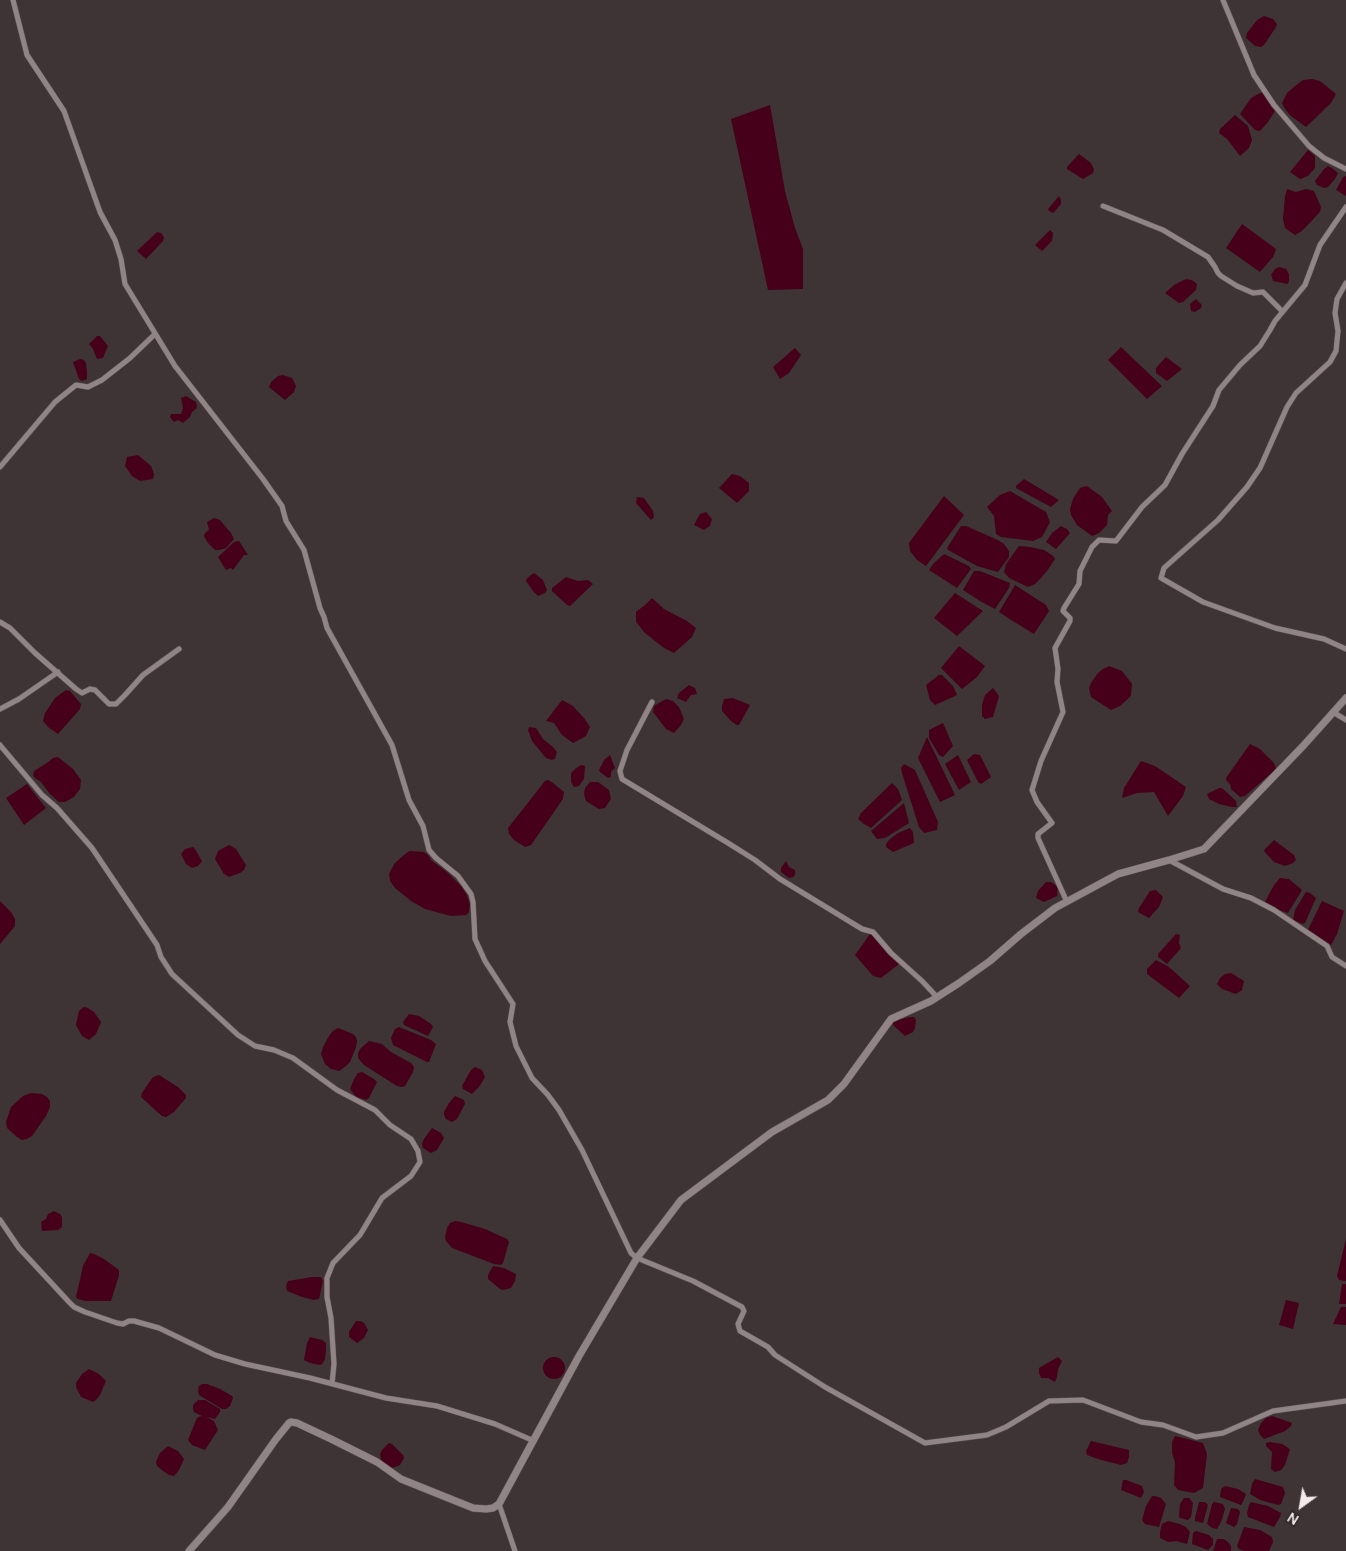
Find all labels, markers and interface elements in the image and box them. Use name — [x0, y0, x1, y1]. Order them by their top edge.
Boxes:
north arrow — [1276, 1481, 1326, 1531]
text: N — [1283, 1508, 1302, 1530]

